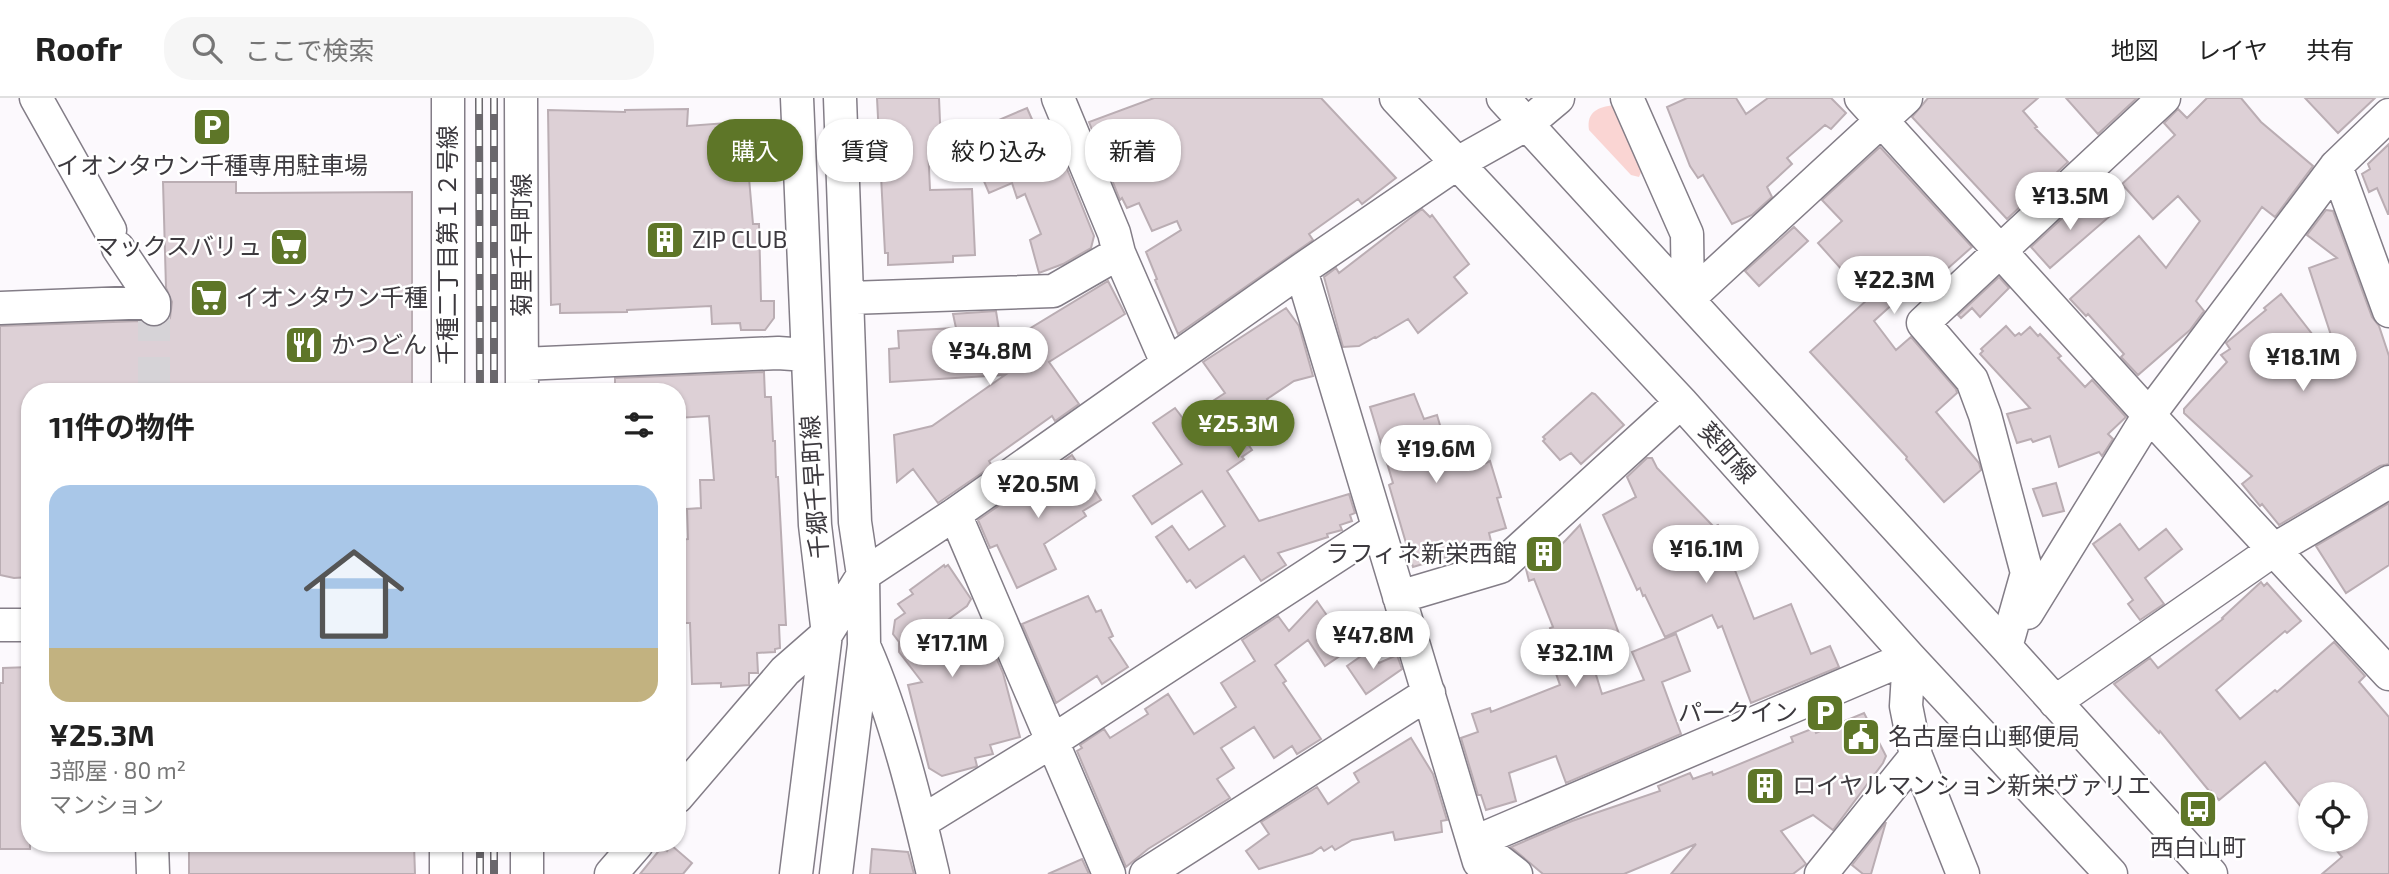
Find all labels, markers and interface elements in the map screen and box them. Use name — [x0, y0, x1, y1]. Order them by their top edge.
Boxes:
search box — [164, 17, 654, 80]
text: Roofr — [35, 28, 122, 68]
icon: search — [188, 29, 226, 67]
text: ここで検索 — [244, 34, 374, 65]
text: 地図 — [2111, 35, 2159, 64]
text: レイヤ — [2197, 35, 2268, 64]
text: 共有 — [2306, 35, 2354, 64]
parking icon: イオンタウン千種専用駐車場 — [191, 106, 233, 148]
chip: 購入 — [707, 119, 803, 182]
chip: 賃貸 — [817, 119, 913, 182]
chip: 絞り込み — [927, 119, 1071, 182]
chip: 新着 — [1085, 119, 1181, 182]
street label: 千種二丁目第１２号線 — [432, 125, 461, 365]
place label: イオンタウン千種専用駐車場 — [56, 150, 368, 179]
pin: ¥13.5M — [2013, 172, 2127, 232]
street label: 菊里千早町線 — [506, 173, 535, 317]
text: ¥13.5M — [2031, 181, 2109, 209]
building icon: ZIP CLUB — [644, 219, 686, 261]
place label: ZIP CLUB — [692, 224, 787, 253]
supermarket icon: マックスバリュ — [268, 226, 310, 268]
place label: マックスバリュ — [95, 231, 262, 260]
pin: ¥22.3M — [1837, 256, 1951, 316]
text: ¥22.3M — [1853, 265, 1935, 293]
supermarket icon: イオンタウン千種 — [188, 277, 230, 319]
place label: イオンタウン千種 — [236, 282, 428, 311]
restaurant icon: かつどん — [283, 324, 325, 366]
pin: ¥34.8M — [933, 328, 1047, 387]
place label: かつどん — [331, 329, 427, 358]
pin: ¥18.1M — [2246, 334, 2360, 393]
text: ¥34.8M — [948, 336, 1032, 364]
text: ¥18.1M — [2265, 342, 2341, 370]
pin: ¥25.3M — [1181, 400, 1295, 460]
icon: filters — [620, 406, 658, 444]
text: 11件の物件 — [49, 408, 195, 444]
text: ¥25.3M — [1197, 409, 1279, 437]
street label: 千郷千早町線 — [794, 414, 833, 560]
street label: 葵町線 — [1693, 416, 1763, 488]
pin: ¥19.6M — [1379, 426, 1493, 485]
text: ¥19.6M — [1396, 434, 1476, 462]
pin: ¥20.5M — [981, 460, 1095, 520]
text: ¥20.5M — [997, 469, 1079, 497]
pin: ¥16.1M — [1649, 526, 1763, 585]
icon: home — [291, 531, 417, 657]
building icon: ラフィネ新栄西館 — [1523, 533, 1565, 575]
text: ¥16.1M — [1669, 534, 1743, 562]
place label: ラフィネ新栄西館 — [1325, 538, 1517, 567]
pin: ¥47.8M — [1316, 612, 1430, 671]
pin: ¥17.1M — [895, 620, 1009, 679]
text: ¥47.8M — [1332, 620, 1414, 648]
text: ¥17.1M — [916, 628, 988, 656]
pin: ¥32.1M — [1518, 630, 1632, 689]
text: ¥32.1M — [1536, 638, 1614, 666]
parking icon: パークイン — [1804, 692, 1846, 734]
place label: パークイン — [1678, 697, 1798, 726]
text: ¥25.3M — [49, 716, 155, 752]
public building icon: 名古屋白山郵便局 — [1840, 716, 1882, 758]
place label: 名古屋白山郵便局 — [1888, 721, 2080, 750]
text: 3部屋 · 80 m² — [49, 756, 186, 784]
building icon: ロイヤルマンション新栄ヴァリエ — [1744, 765, 1786, 807]
place label: ロイヤルマンション新栄ヴァリエ — [1792, 770, 2151, 799]
map controls — [2298, 782, 2368, 852]
button: locate — [2298, 782, 2368, 852]
bus stop icon: 西白山町 — [2177, 788, 2219, 830]
text: マンション — [49, 790, 164, 818]
place label: 西白山町 — [2150, 832, 2246, 861]

